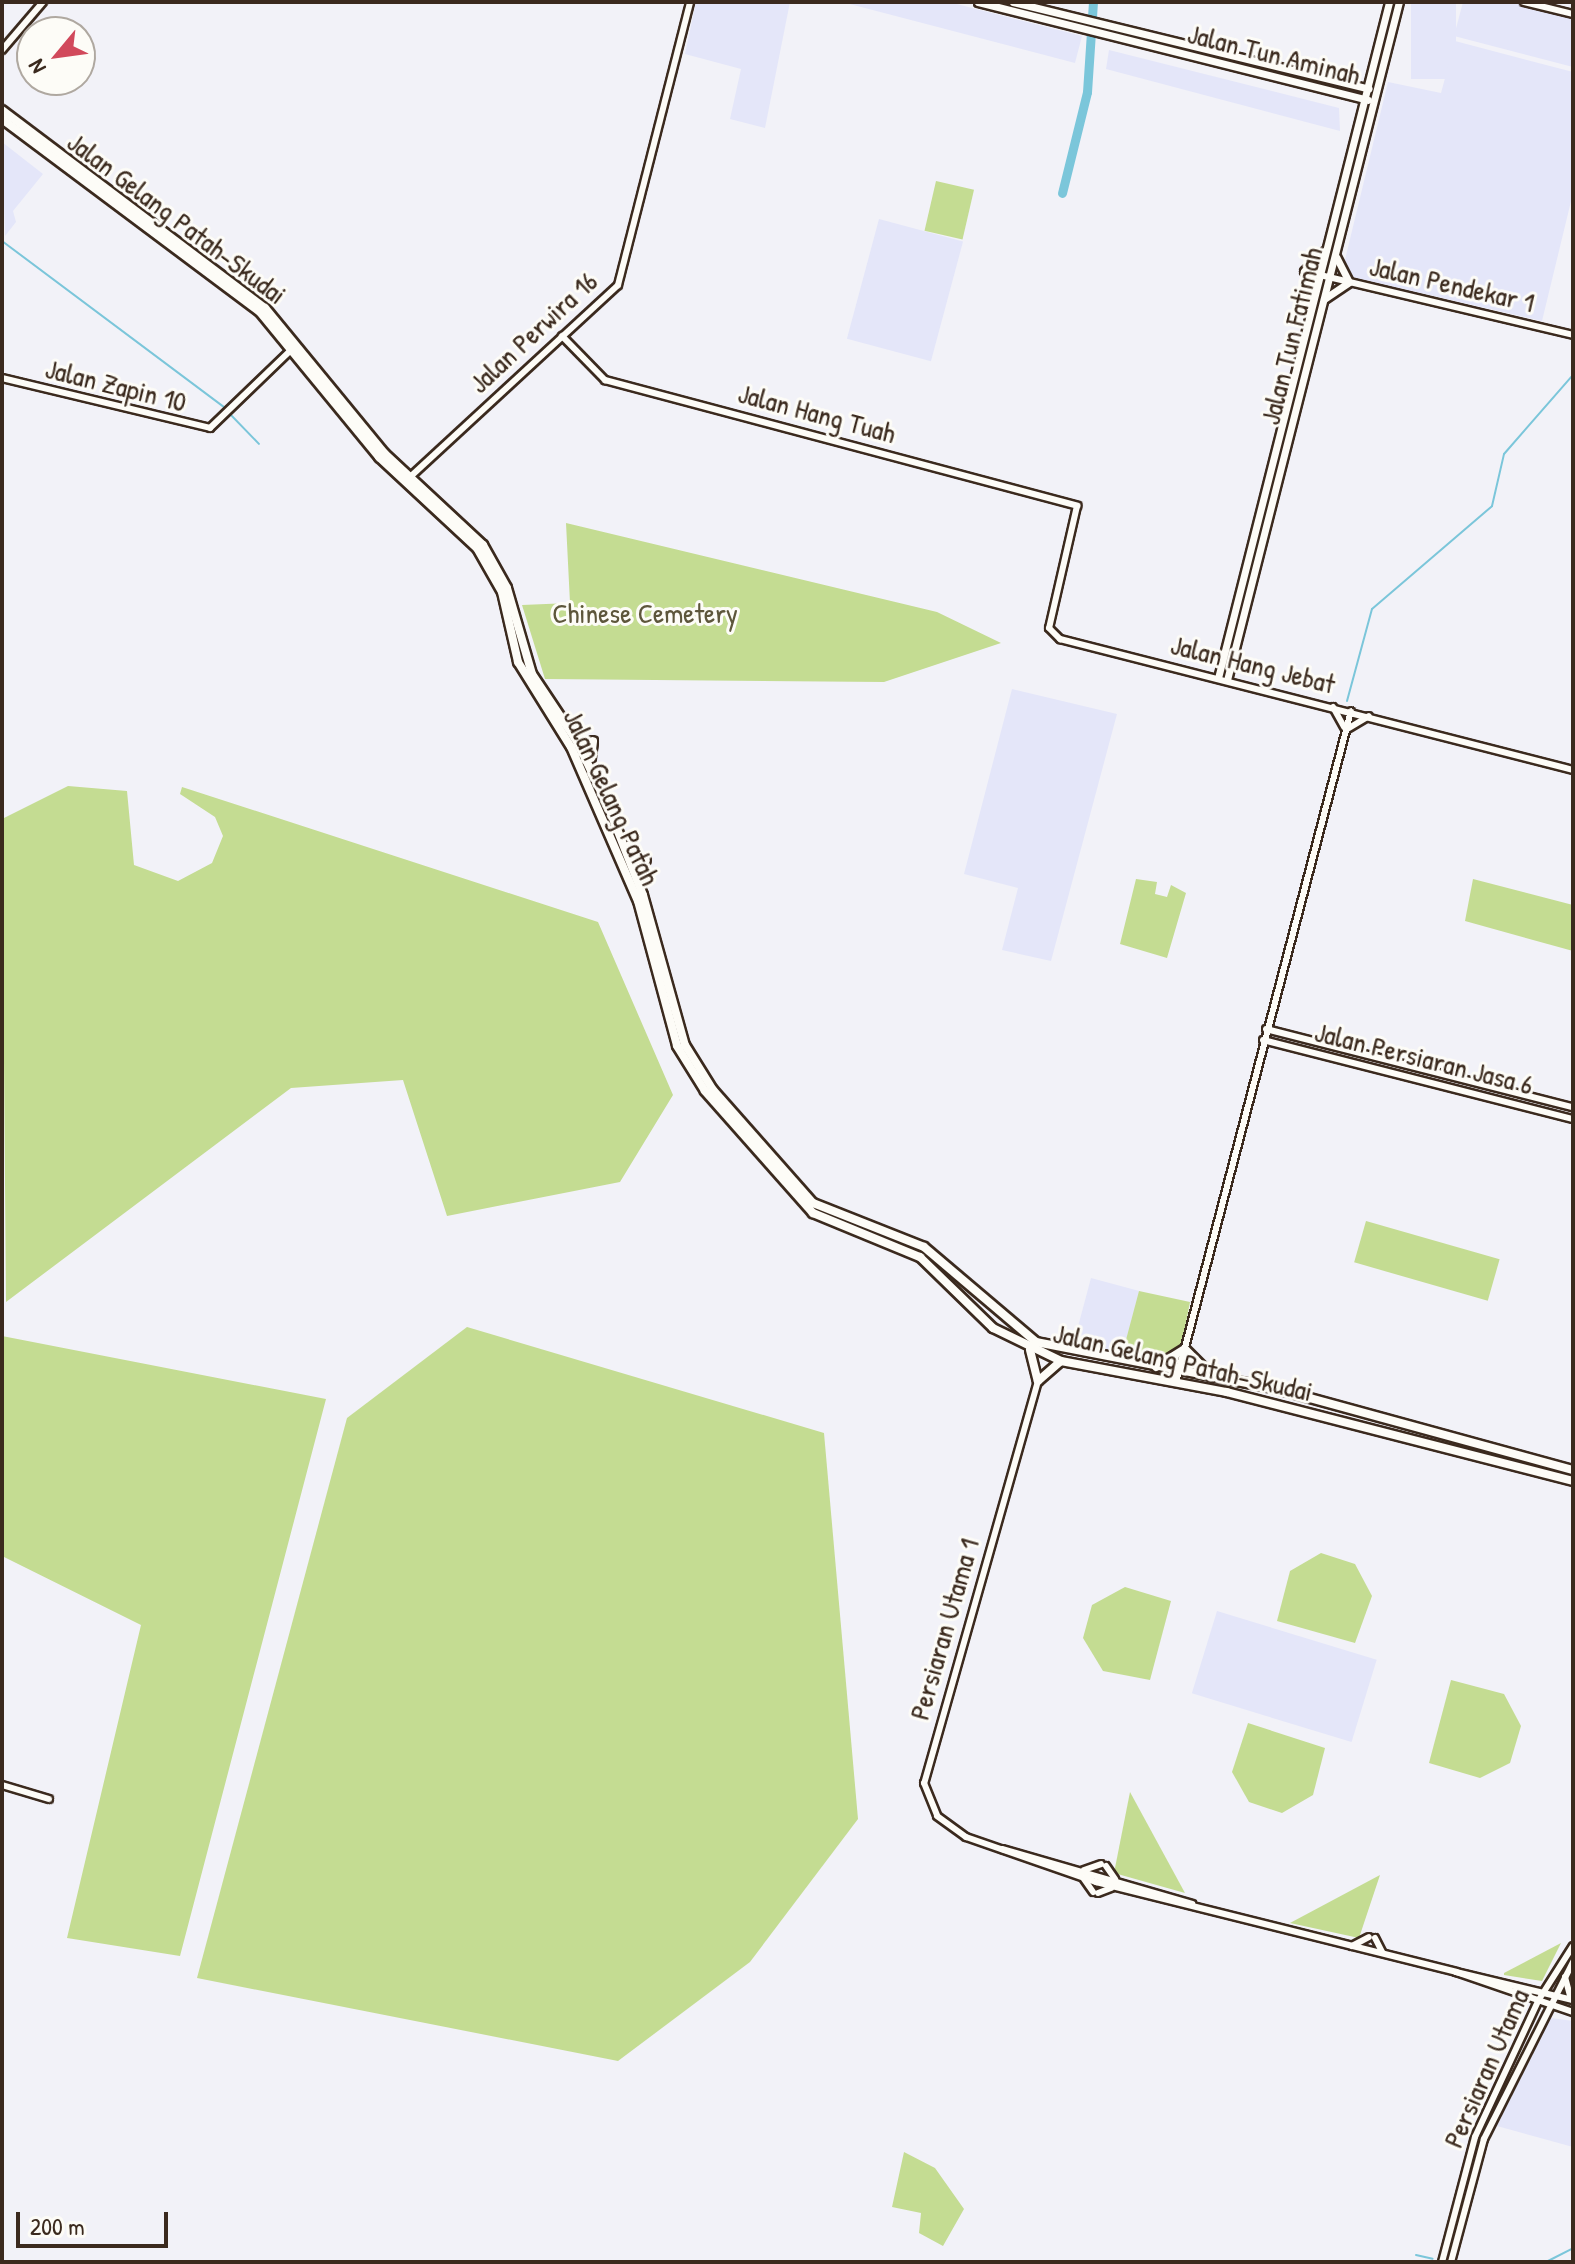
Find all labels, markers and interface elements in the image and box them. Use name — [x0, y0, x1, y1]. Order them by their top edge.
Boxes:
north arrow — [16, 16, 96, 96]
street label: Jalan Tun Aminah — [1184, 16, 1364, 92]
text: N — [21, 54, 53, 79]
street label: Jalan Gelang Patah-Skudai — [61, 125, 293, 311]
street label: Jalan Tun Fatimah — [1253, 244, 1329, 428]
street label: Jalan Pendekar 1 — [1366, 249, 1538, 319]
street label: Jalan Perwira 16 — [462, 264, 604, 400]
street label: Jalan Zapin 10 — [42, 351, 190, 419]
street label: Jalan Hang Tuah — [735, 376, 899, 450]
park label: Chinese Cemetery — [552, 596, 738, 630]
street label: Jalan Hang Jebat — [1167, 627, 1339, 701]
street label: Jalan Gelang Patah — [557, 704, 667, 890]
street label: Jalan Persiaran Jasa 6 — [1311, 1015, 1537, 1101]
street label: Jalan Gelang Patah-Skudai — [1050, 1316, 1316, 1408]
street label: Persiaran Utama 1 — [902, 1535, 986, 1723]
street label: Persiaran Utama — [1436, 1983, 1536, 2153]
scale bar — [20, 2196, 172, 2246]
text: 200 m — [30, 2210, 85, 2242]

